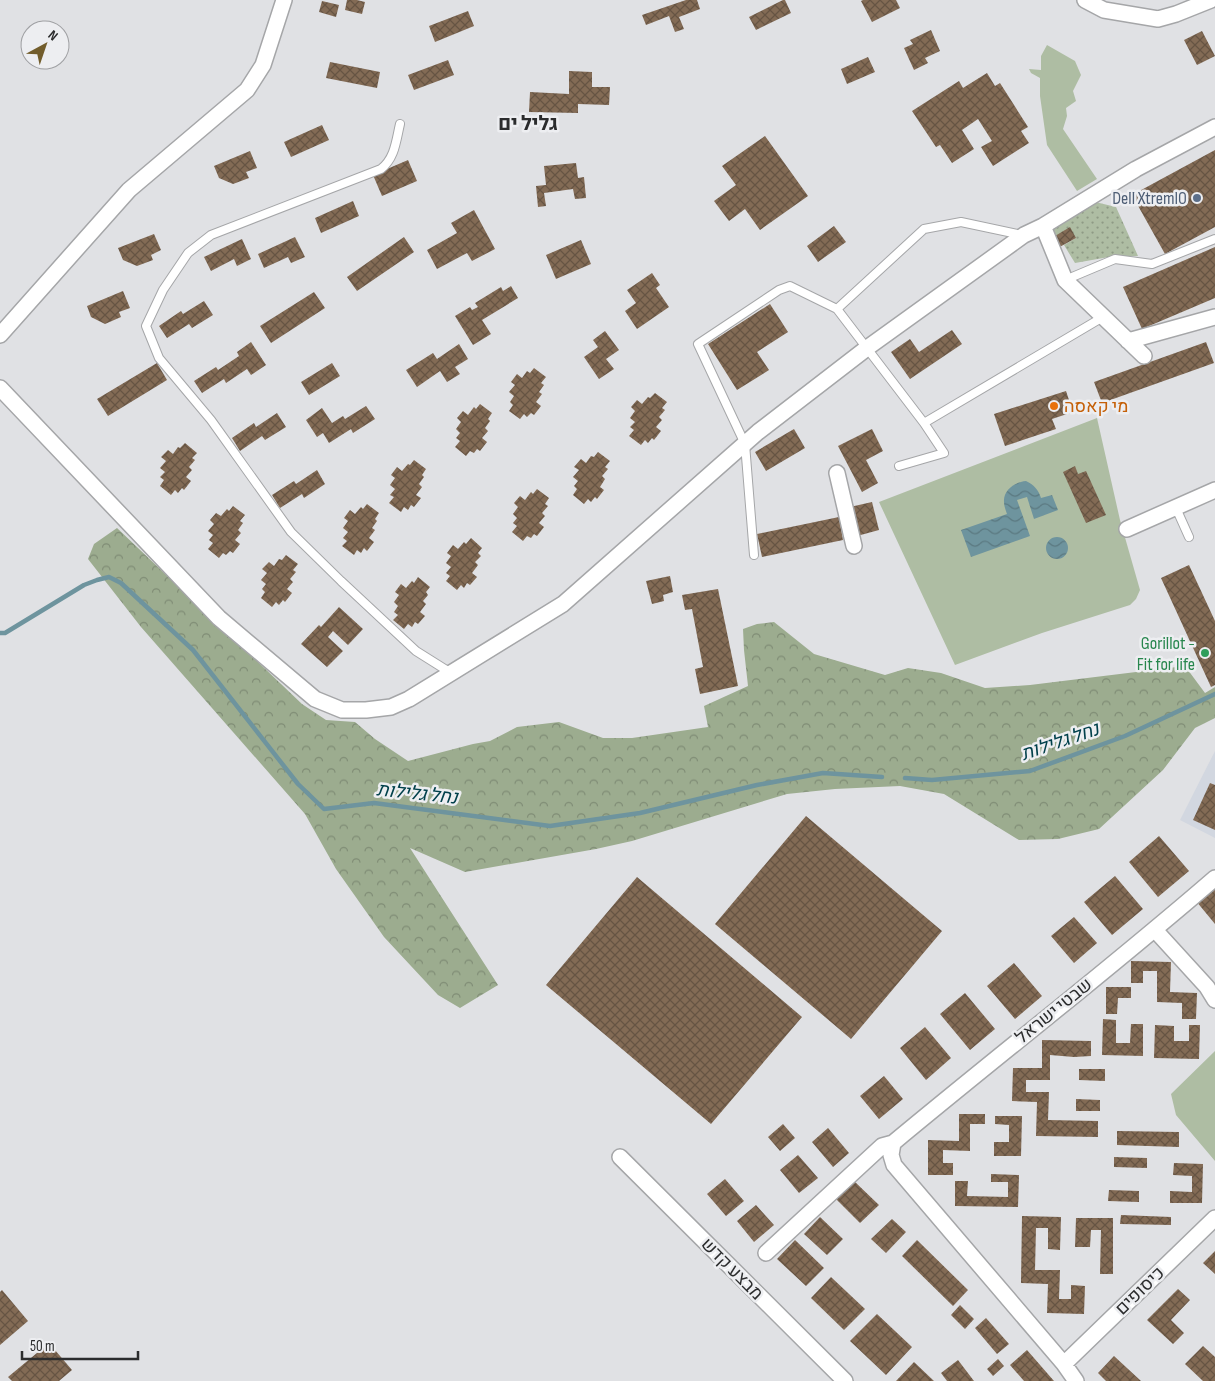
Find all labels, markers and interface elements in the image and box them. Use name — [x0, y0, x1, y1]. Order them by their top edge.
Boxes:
north arrow — [20, 20, 70, 70]
text: N — [45, 27, 61, 44]
district label: גליל ים — [498, 112, 558, 136]
place label: Dell XtremIO — [1112, 188, 1187, 209]
marker: Dell XtremIO — [1191, 192, 1203, 204]
place label: מי קאסה — [1064, 396, 1129, 417]
marker: מי קאסה — [1048, 400, 1060, 412]
place label: Gorillot - Fit for life — [1137, 633, 1195, 675]
marker: Gorillot - Fit for life — [1199, 647, 1211, 659]
water label: נחל גלילות — [1018, 718, 1103, 766]
water label: נחל גלילות — [375, 778, 460, 810]
street label: שבטי ישראל — [1011, 974, 1097, 1048]
street label: מבצע קדש — [697, 1234, 767, 1304]
street label: כיסופים — [1111, 1263, 1169, 1319]
scale bar — [22, 1328, 139, 1360]
text: 50 m — [30, 1337, 55, 1356]

